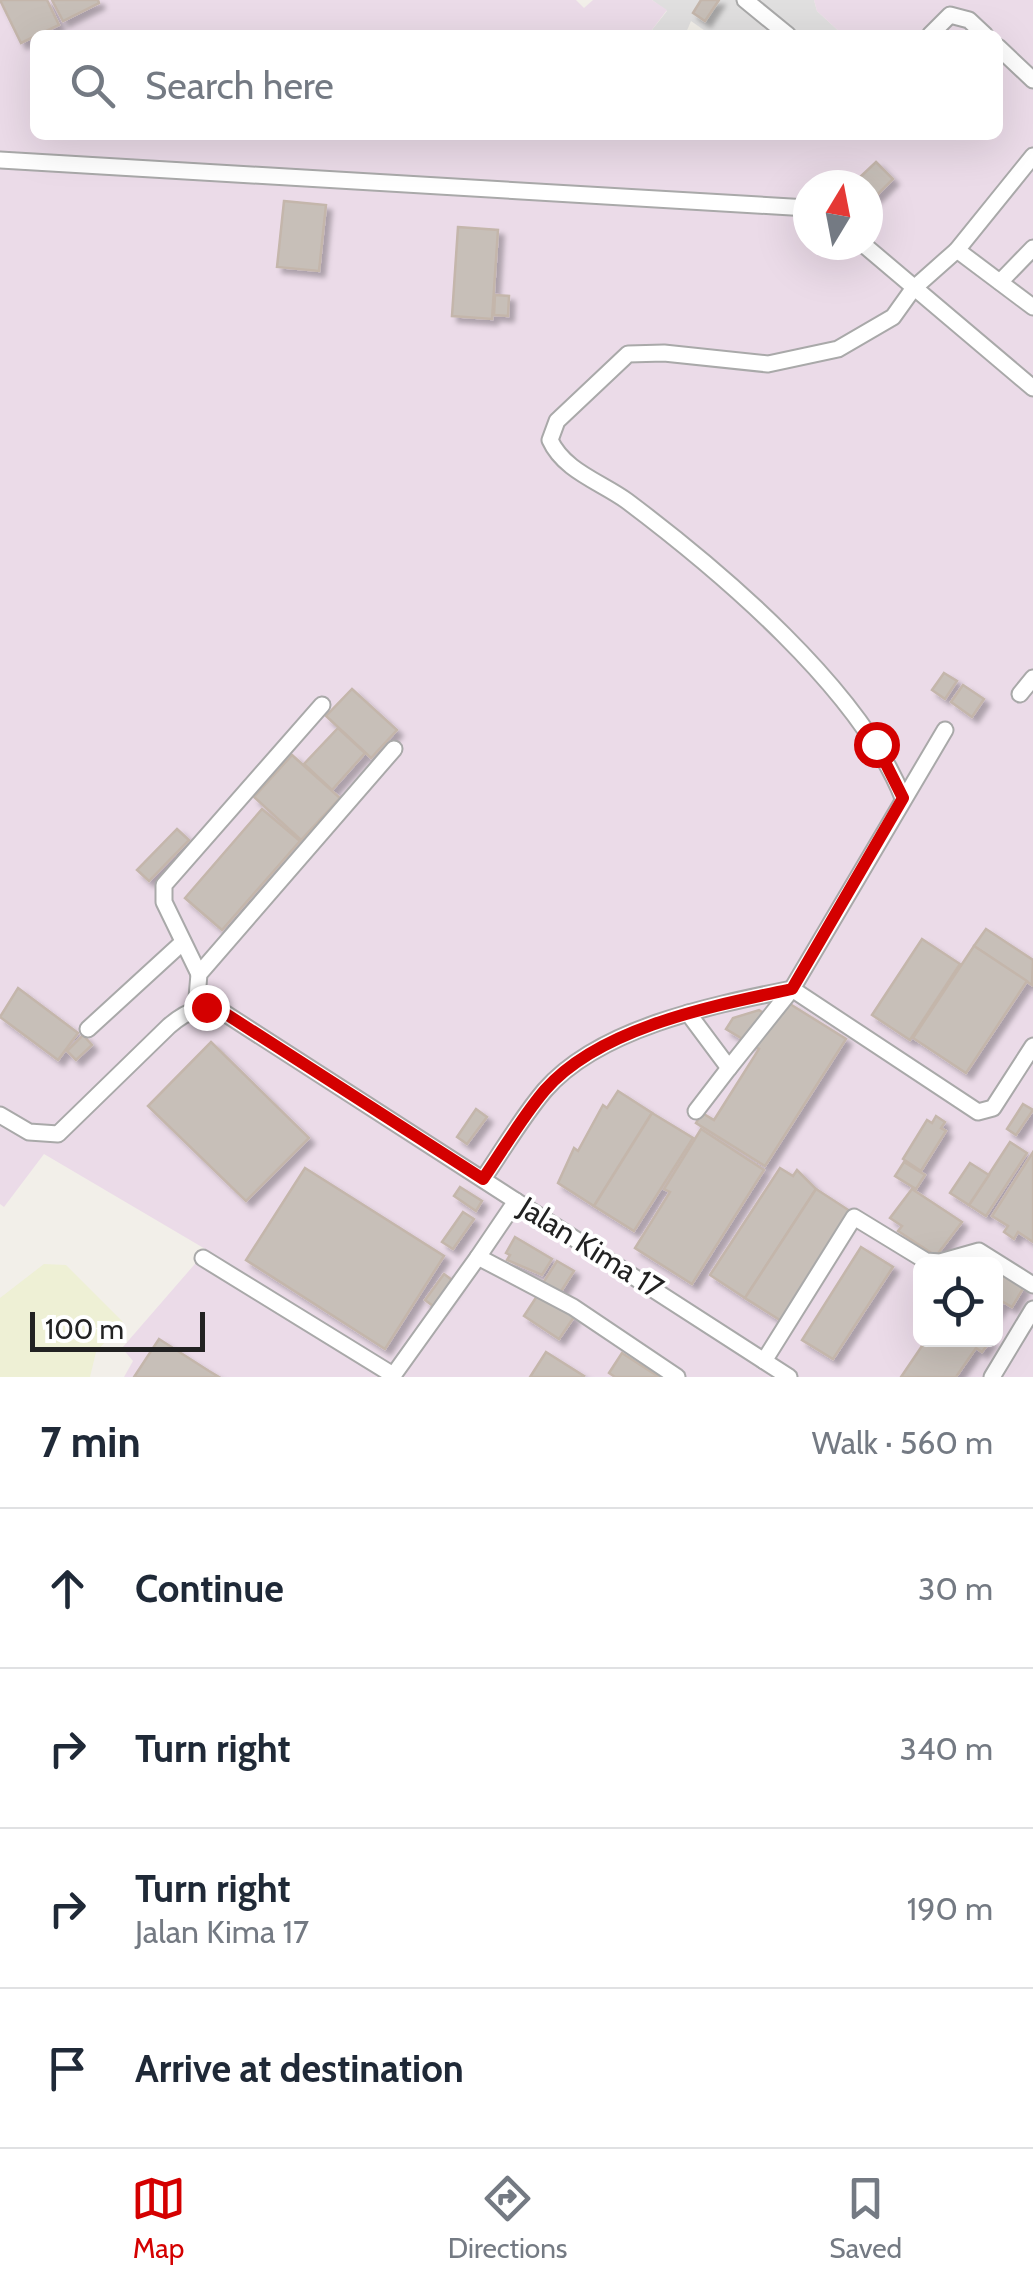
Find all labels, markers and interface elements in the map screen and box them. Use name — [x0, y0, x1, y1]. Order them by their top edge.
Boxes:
search box — [30, 30, 1003, 140]
icon: search — [65, 58, 120, 113]
text: Search here — [145, 62, 334, 109]
north arrow — [793, 170, 883, 260]
route start — [854, 722, 900, 768]
route end — [184, 985, 230, 1031]
street label: Jalan Kima 17 — [511, 1188, 670, 1306]
map controls — [913, 1257, 1003, 1347]
button: locate — [913, 1257, 1003, 1347]
scale bar — [30, 1307, 205, 1352]
text: 100 m — [45, 1312, 124, 1346]
text: 7 min — [40, 1416, 141, 1468]
text: Walk · 560 m — [812, 1423, 993, 1462]
icon: ahead — [40, 1561, 95, 1616]
text: Continue — [135, 1565, 284, 1612]
text: 30 m — [918, 1569, 993, 1608]
icon: right — [40, 1721, 95, 1776]
text: Turn right — [135, 1725, 291, 1772]
text: 340 m — [900, 1729, 993, 1768]
text: Turn right — [135, 1865, 291, 1912]
icon: right — [40, 1881, 95, 1936]
text: 190 m — [907, 1889, 993, 1928]
text: Jalan Kima 17 — [135, 1912, 309, 1951]
icon: arrive — [40, 2041, 95, 2096]
text: Arrive at destination — [135, 2045, 464, 2092]
tab: Map — [131, 2171, 186, 2265]
tab: Directions — [448, 2171, 567, 2265]
tab: Saved — [829, 2171, 902, 2265]

